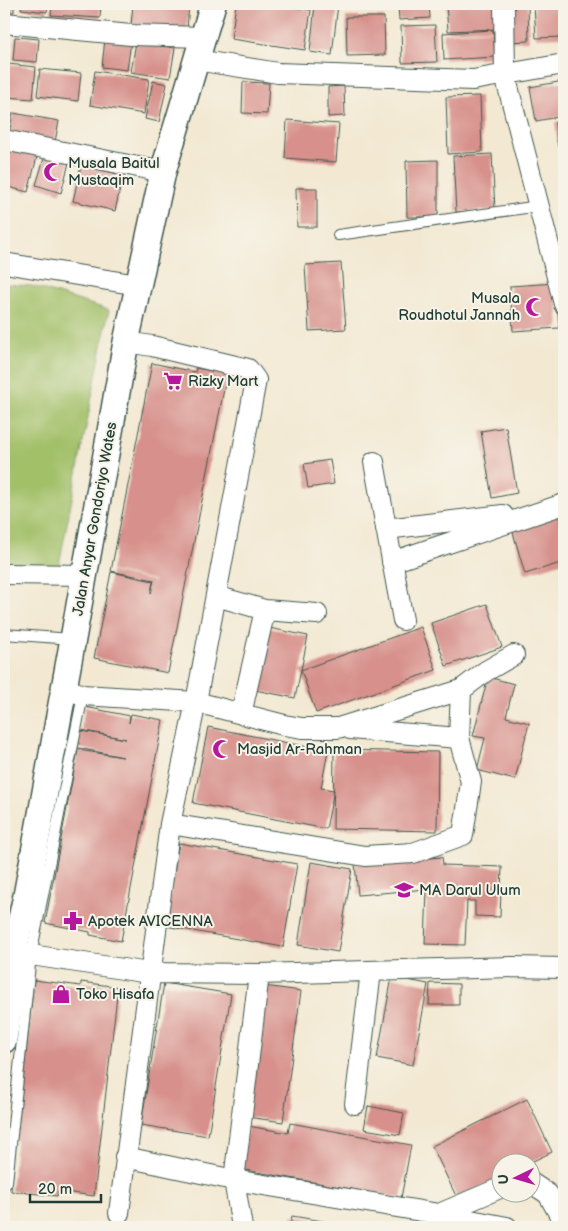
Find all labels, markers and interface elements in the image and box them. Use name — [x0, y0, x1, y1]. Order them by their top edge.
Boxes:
place label: Musala Baitul Mustaqim — [68, 154, 160, 190]
mosque icon: Musala Baitul Mustaqim — [42, 161, 64, 183]
place label: Musala Roudhotul Jannah — [398, 289, 520, 325]
mosque icon: Musala Roudhotul Jannah — [524, 296, 546, 318]
supermarket icon: Rizky Mart — [162, 370, 184, 392]
place label: Rizky Mart — [188, 372, 259, 391]
street label: Jalan Anyar Gondoriyo Wates — [69, 420, 122, 617]
mosque icon: Masjid Ar-Rahman — [211, 738, 233, 760]
place label: Masjid Ar-Rahman — [237, 740, 362, 759]
school or university icon: MA Darul Ulum — [393, 879, 415, 901]
place label: MA Darul Ulum — [419, 881, 521, 900]
pharmacy icon: Apotek AVICENNA — [62, 910, 84, 932]
place label: Apotek AVICENNA — [88, 912, 214, 931]
shop icon: Toko Hisafa — [50, 983, 72, 1005]
place label: Toko Hisafa — [76, 985, 155, 1004]
north arrow — [490, 1154, 540, 1204]
scale bar — [30, 1171, 101, 1203]
text: U — [495, 1173, 512, 1185]
text: 20 m — [38, 1180, 72, 1199]

